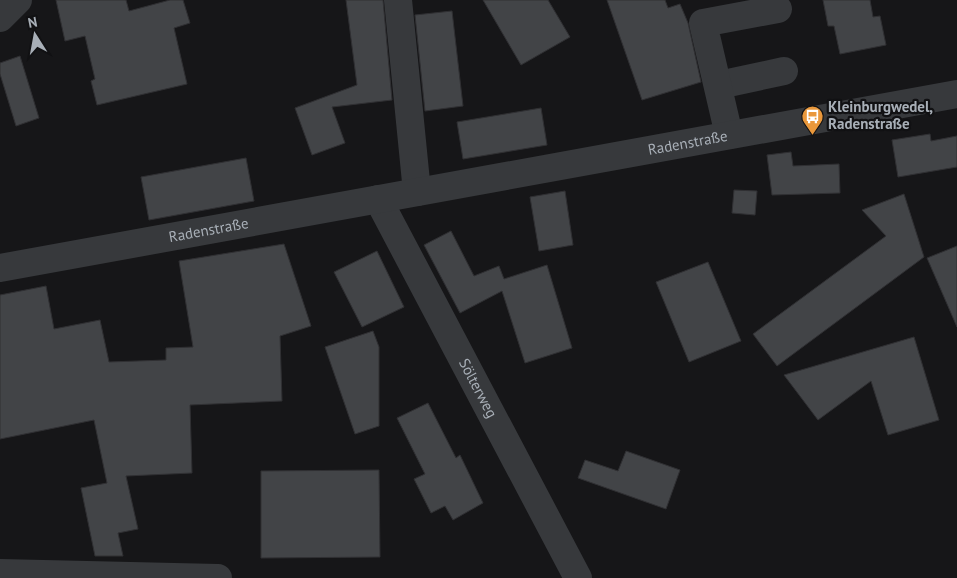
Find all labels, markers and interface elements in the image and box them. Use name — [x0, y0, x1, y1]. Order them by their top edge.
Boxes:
north arrow — [10, 10, 60, 60]
text: N — [26, 13, 39, 32]
place label: Kleinburgwedel, Radenstraße — [828, 97, 933, 133]
bus stop icon: Kleinburgwedel, Radenstraße — [800, 104, 824, 135]
street label: Radenstraße — [646, 126, 729, 159]
street label: Radenstraße — [167, 213, 250, 246]
street label: Sölterweg — [455, 355, 502, 421]

